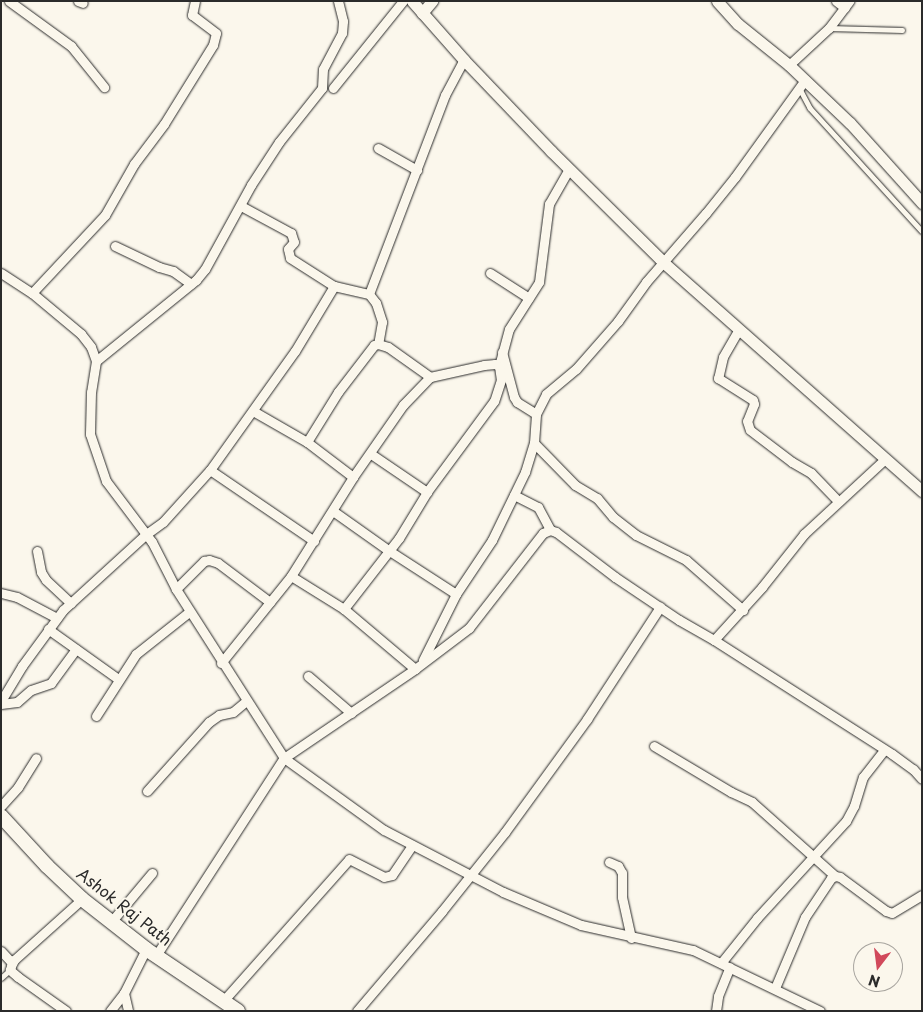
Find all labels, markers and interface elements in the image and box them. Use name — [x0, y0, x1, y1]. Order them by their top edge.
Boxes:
street label: Ashok Raj Path — [73, 862, 177, 950]
north arrow — [853, 942, 903, 992]
text: N — [866, 969, 882, 993]

